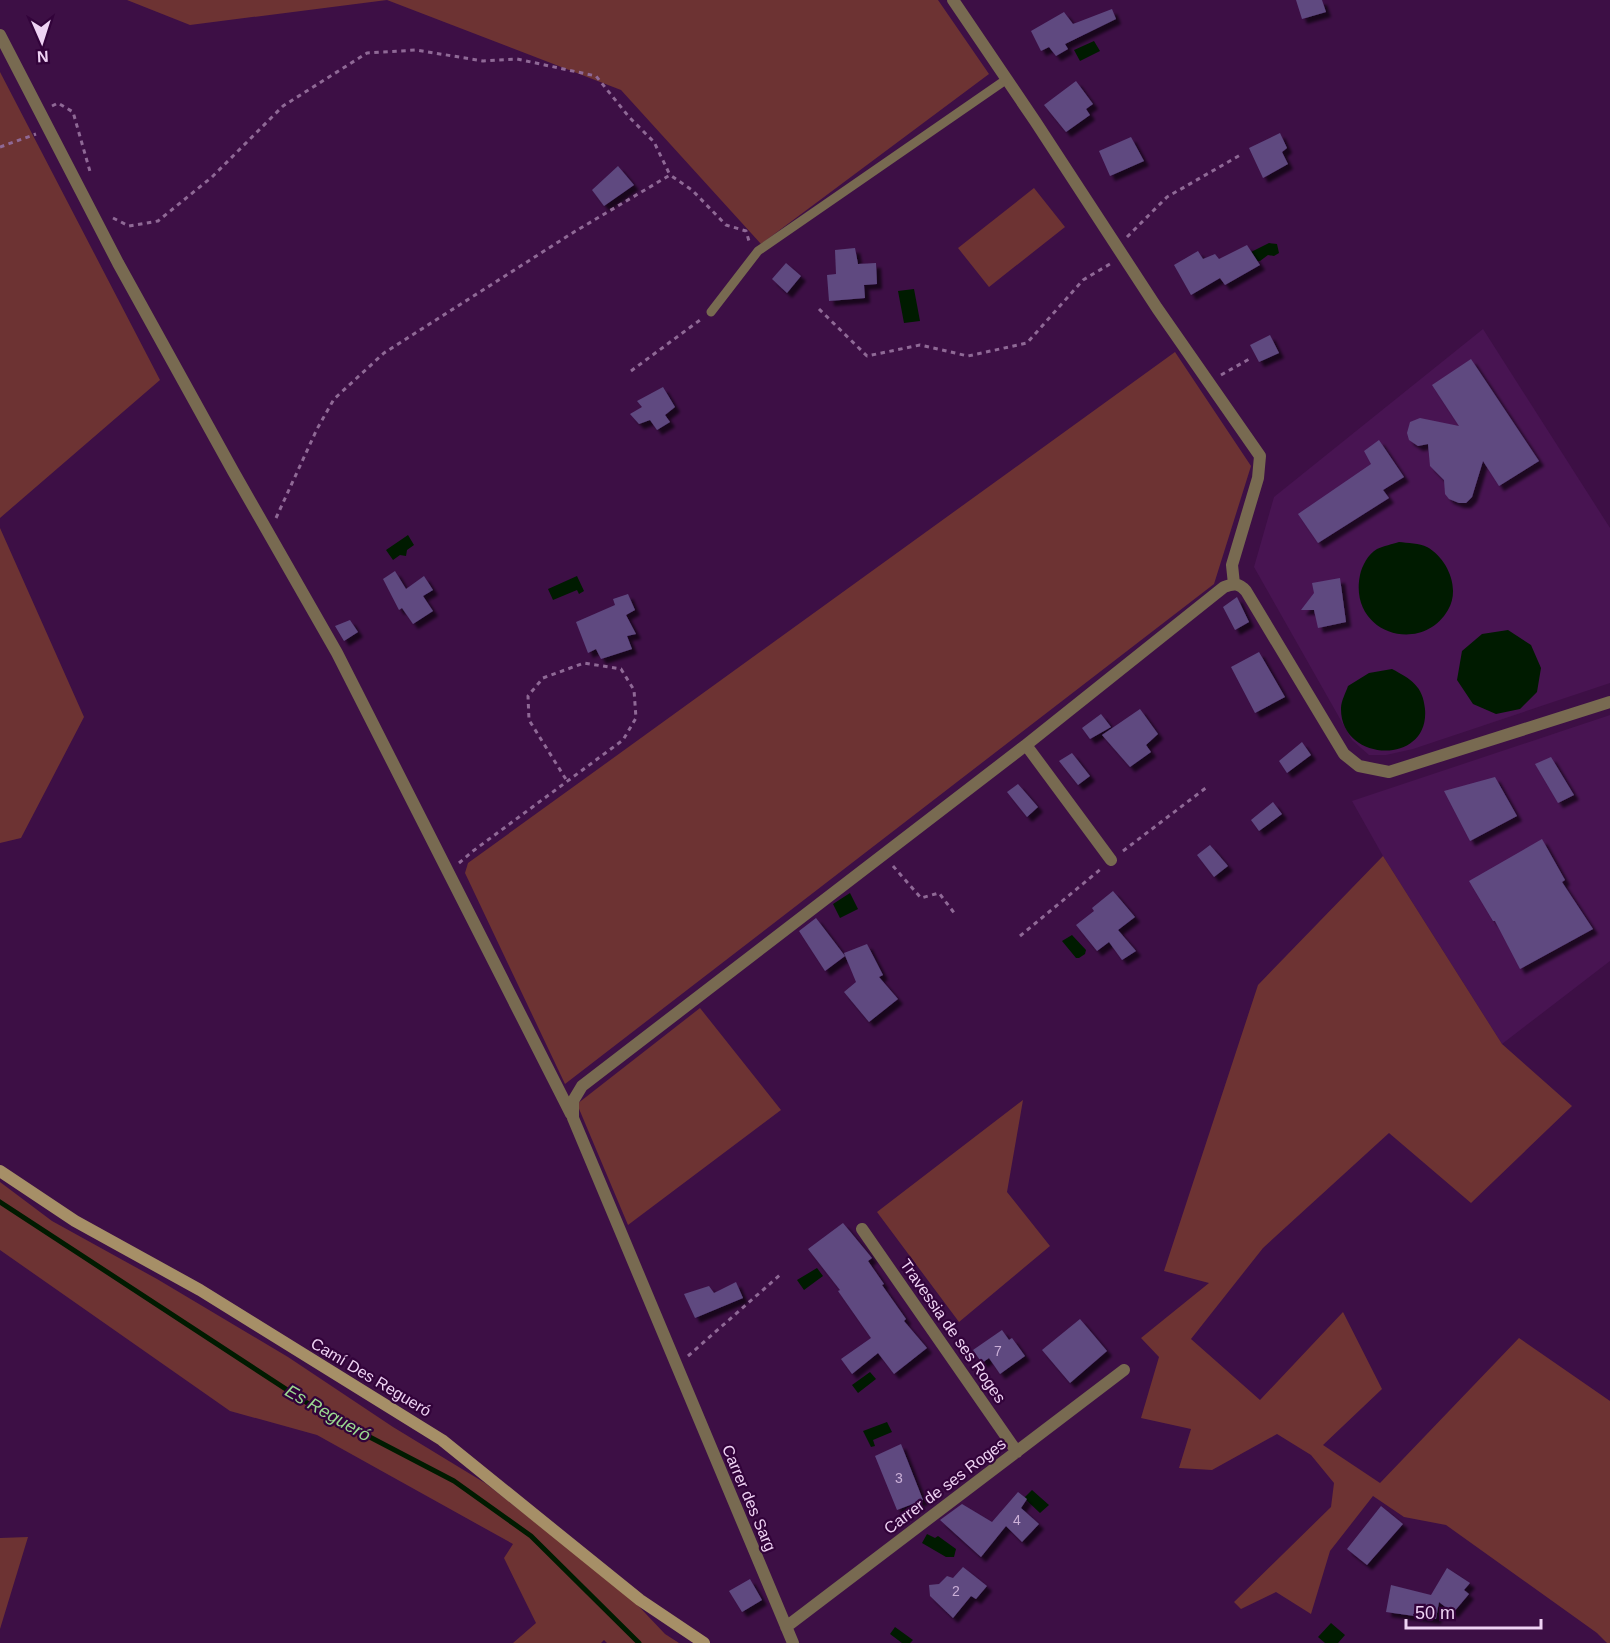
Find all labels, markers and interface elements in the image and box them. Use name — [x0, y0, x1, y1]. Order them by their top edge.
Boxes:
north arrow — [12, 12, 72, 72]
text: N — [37, 48, 49, 65]
street label: Travessia de ses Roges — [897, 1256, 1009, 1406]
street label: Camí Des Regueró — [308, 1334, 434, 1420]
house number: 7 — [994, 1343, 1002, 1359]
water label: Es Regueró — [282, 1381, 374, 1445]
street label: Carrer de ses Roges — [881, 1435, 1009, 1537]
street label: Carrer des Sarg — [719, 1442, 779, 1554]
house number: 3 — [895, 1470, 903, 1486]
house number: 4 — [1013, 1512, 1021, 1528]
house number: 2 — [952, 1583, 960, 1599]
scale bar — [1406, 1592, 1541, 1630]
text: 50 m — [1415, 1603, 1455, 1623]

